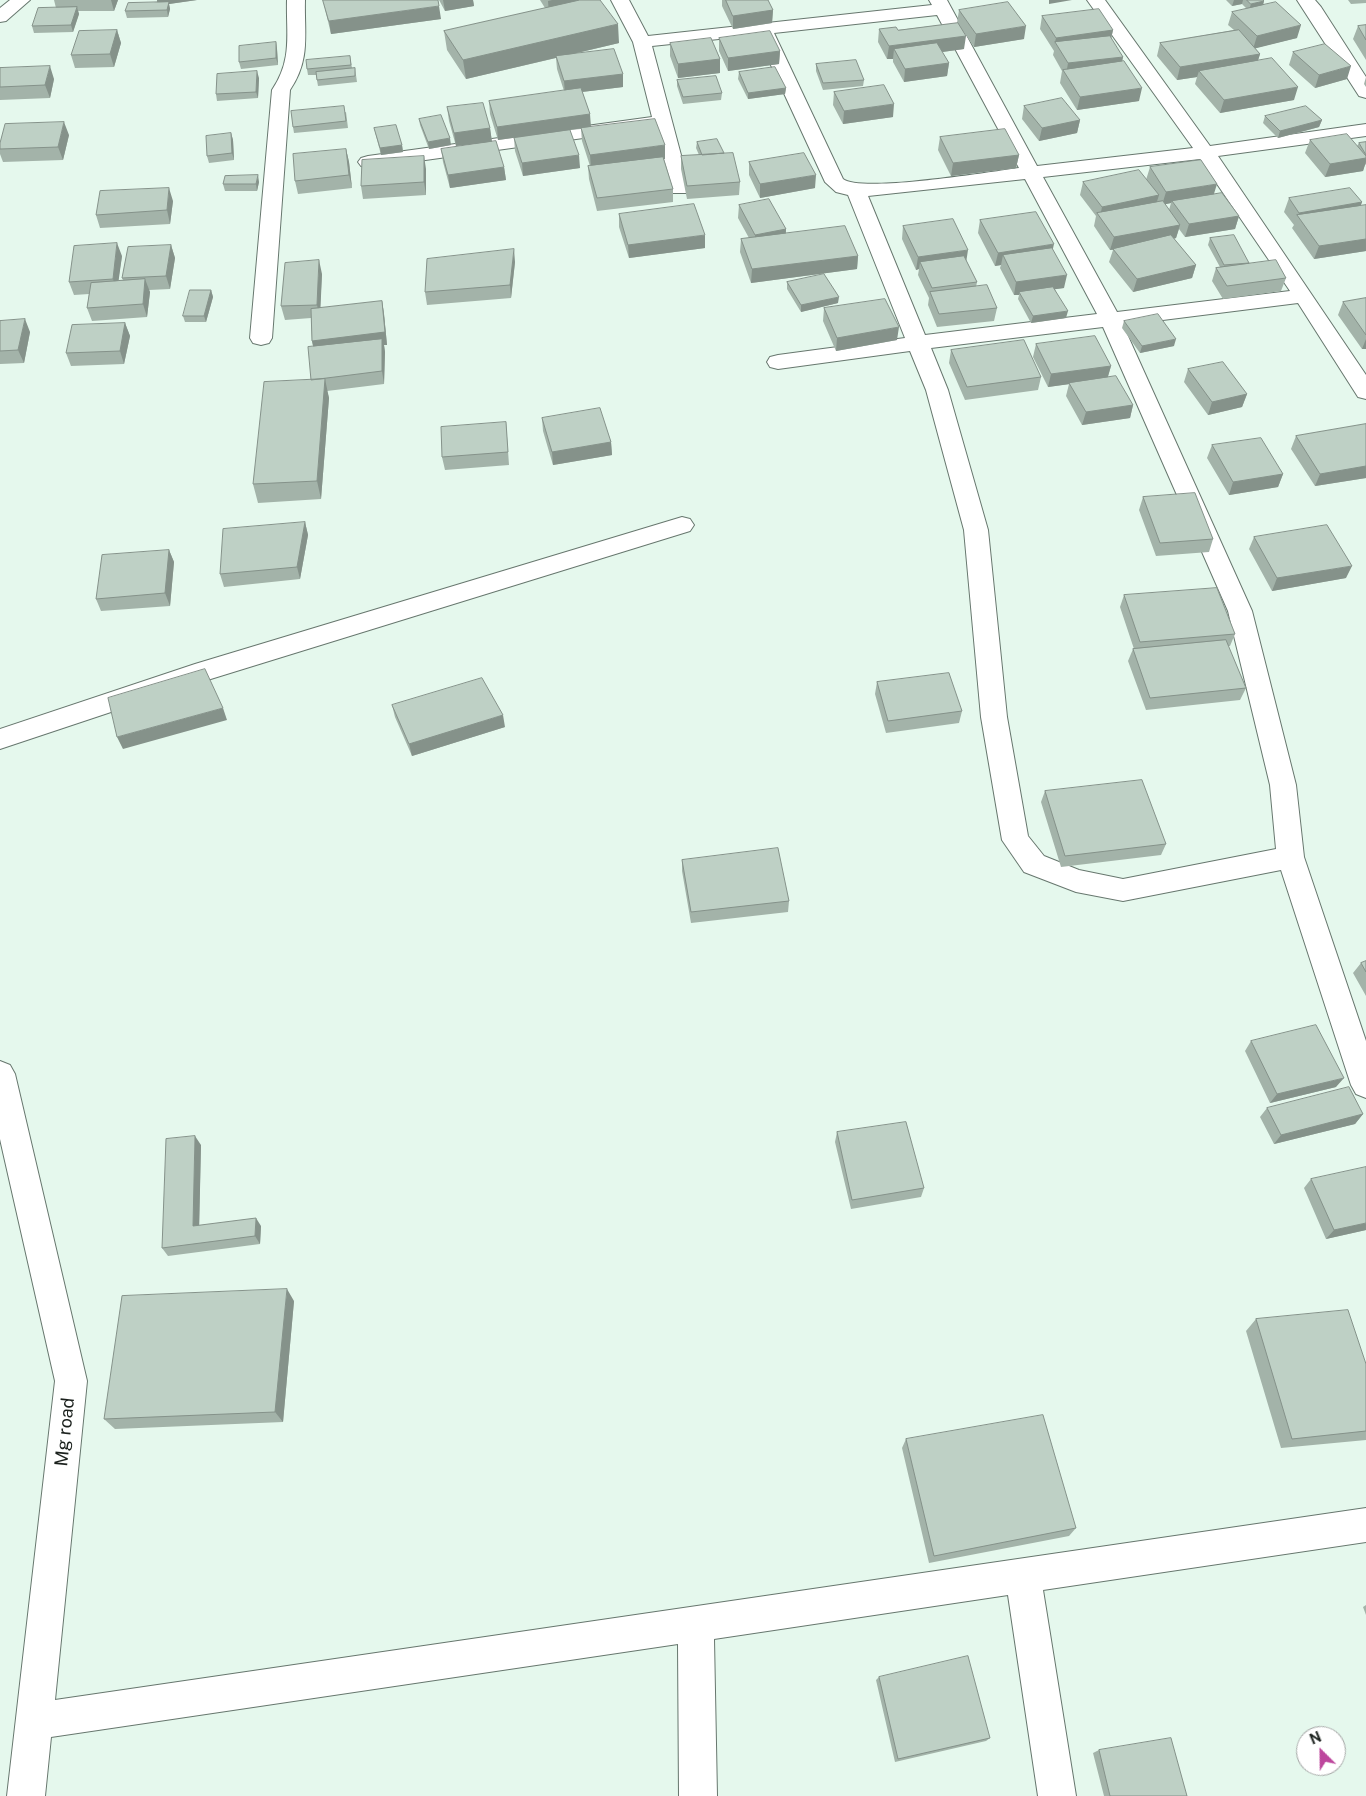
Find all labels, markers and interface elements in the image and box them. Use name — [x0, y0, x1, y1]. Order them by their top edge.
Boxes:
street label: Mg road — [51, 1397, 79, 1467]
north arrow — [1296, 1726, 1346, 1776]
text: N — [1307, 1729, 1324, 1748]

